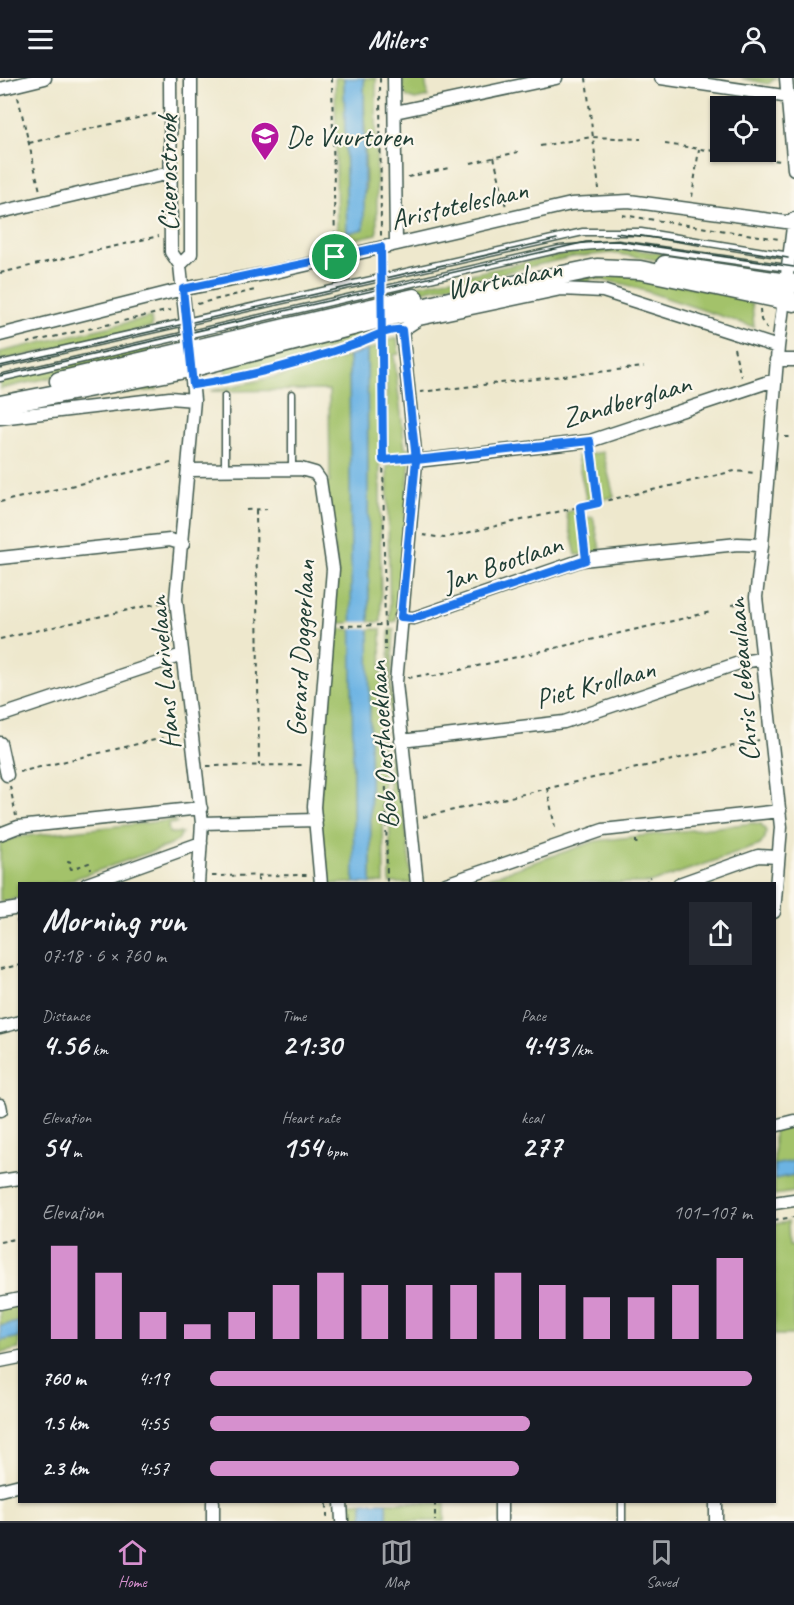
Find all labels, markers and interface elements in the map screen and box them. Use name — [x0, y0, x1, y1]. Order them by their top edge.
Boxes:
text: Milers — [368, 22, 426, 56]
icon: menu — [24, 23, 57, 56]
icon: person — [737, 23, 770, 56]
map controls — [710, 96, 776, 162]
button: locate — [710, 96, 776, 162]
street label: Cicerostrook — [150, 113, 185, 231]
place label: De Vuurtoren — [286, 119, 414, 154]
school or university icon: De Vuurtoren — [249, 120, 281, 162]
street label: Aristoteleslaan — [387, 172, 532, 237]
pin — [309, 231, 360, 282]
icon: arrive — [318, 240, 351, 273]
street label: Wartnalaan — [444, 250, 565, 307]
street label: Zandberglaan — [558, 365, 696, 436]
street label: Jan Bootlaan — [436, 525, 568, 600]
street label: Gerard Doggerlaan — [278, 558, 323, 737]
street label: Hans Larivelaan — [139, 593, 188, 751]
street label: Chris Lebeaulaan — [718, 595, 767, 763]
street label: Piet Krollaan — [531, 651, 659, 716]
street label: Bob Oosthoeklaan — [359, 658, 406, 830]
text: Morning run — [42, 899, 186, 941]
button: share — [689, 902, 752, 965]
text: 07:18 · 6 × 760 m — [42, 943, 166, 968]
text: Distance — [42, 1006, 90, 1026]
text: Time — [282, 1006, 306, 1026]
text: Pace — [521, 1006, 546, 1026]
text: 4.56 — [42, 1026, 89, 1064]
text: 21:30 — [282, 1026, 342, 1064]
text: 4:43 — [521, 1026, 568, 1064]
text: km — [89, 1040, 108, 1060]
text: /km — [568, 1040, 593, 1060]
text: Elevation — [42, 1108, 91, 1128]
text: Heart rate — [282, 1108, 340, 1128]
text: kcal — [521, 1108, 542, 1128]
text: 54 — [42, 1128, 69, 1166]
text: 154 — [282, 1128, 322, 1166]
text: 277 — [521, 1128, 562, 1166]
text: m — [69, 1142, 81, 1162]
text: bpm — [322, 1142, 348, 1162]
text: Elevation — [42, 1200, 104, 1225]
text: 101–107 m — [673, 1200, 752, 1225]
text: 760 m — [42, 1366, 86, 1391]
text: 4:19 — [138, 1366, 169, 1391]
text: 1.5 km — [42, 1411, 88, 1436]
text: 4:55 — [138, 1411, 169, 1436]
text: 2.3 km — [42, 1456, 89, 1481]
text: 4:57 — [138, 1456, 169, 1481]
tab: Home — [116, 1536, 149, 1592]
tab: Map — [380, 1536, 413, 1592]
tab: Saved — [645, 1536, 678, 1592]

